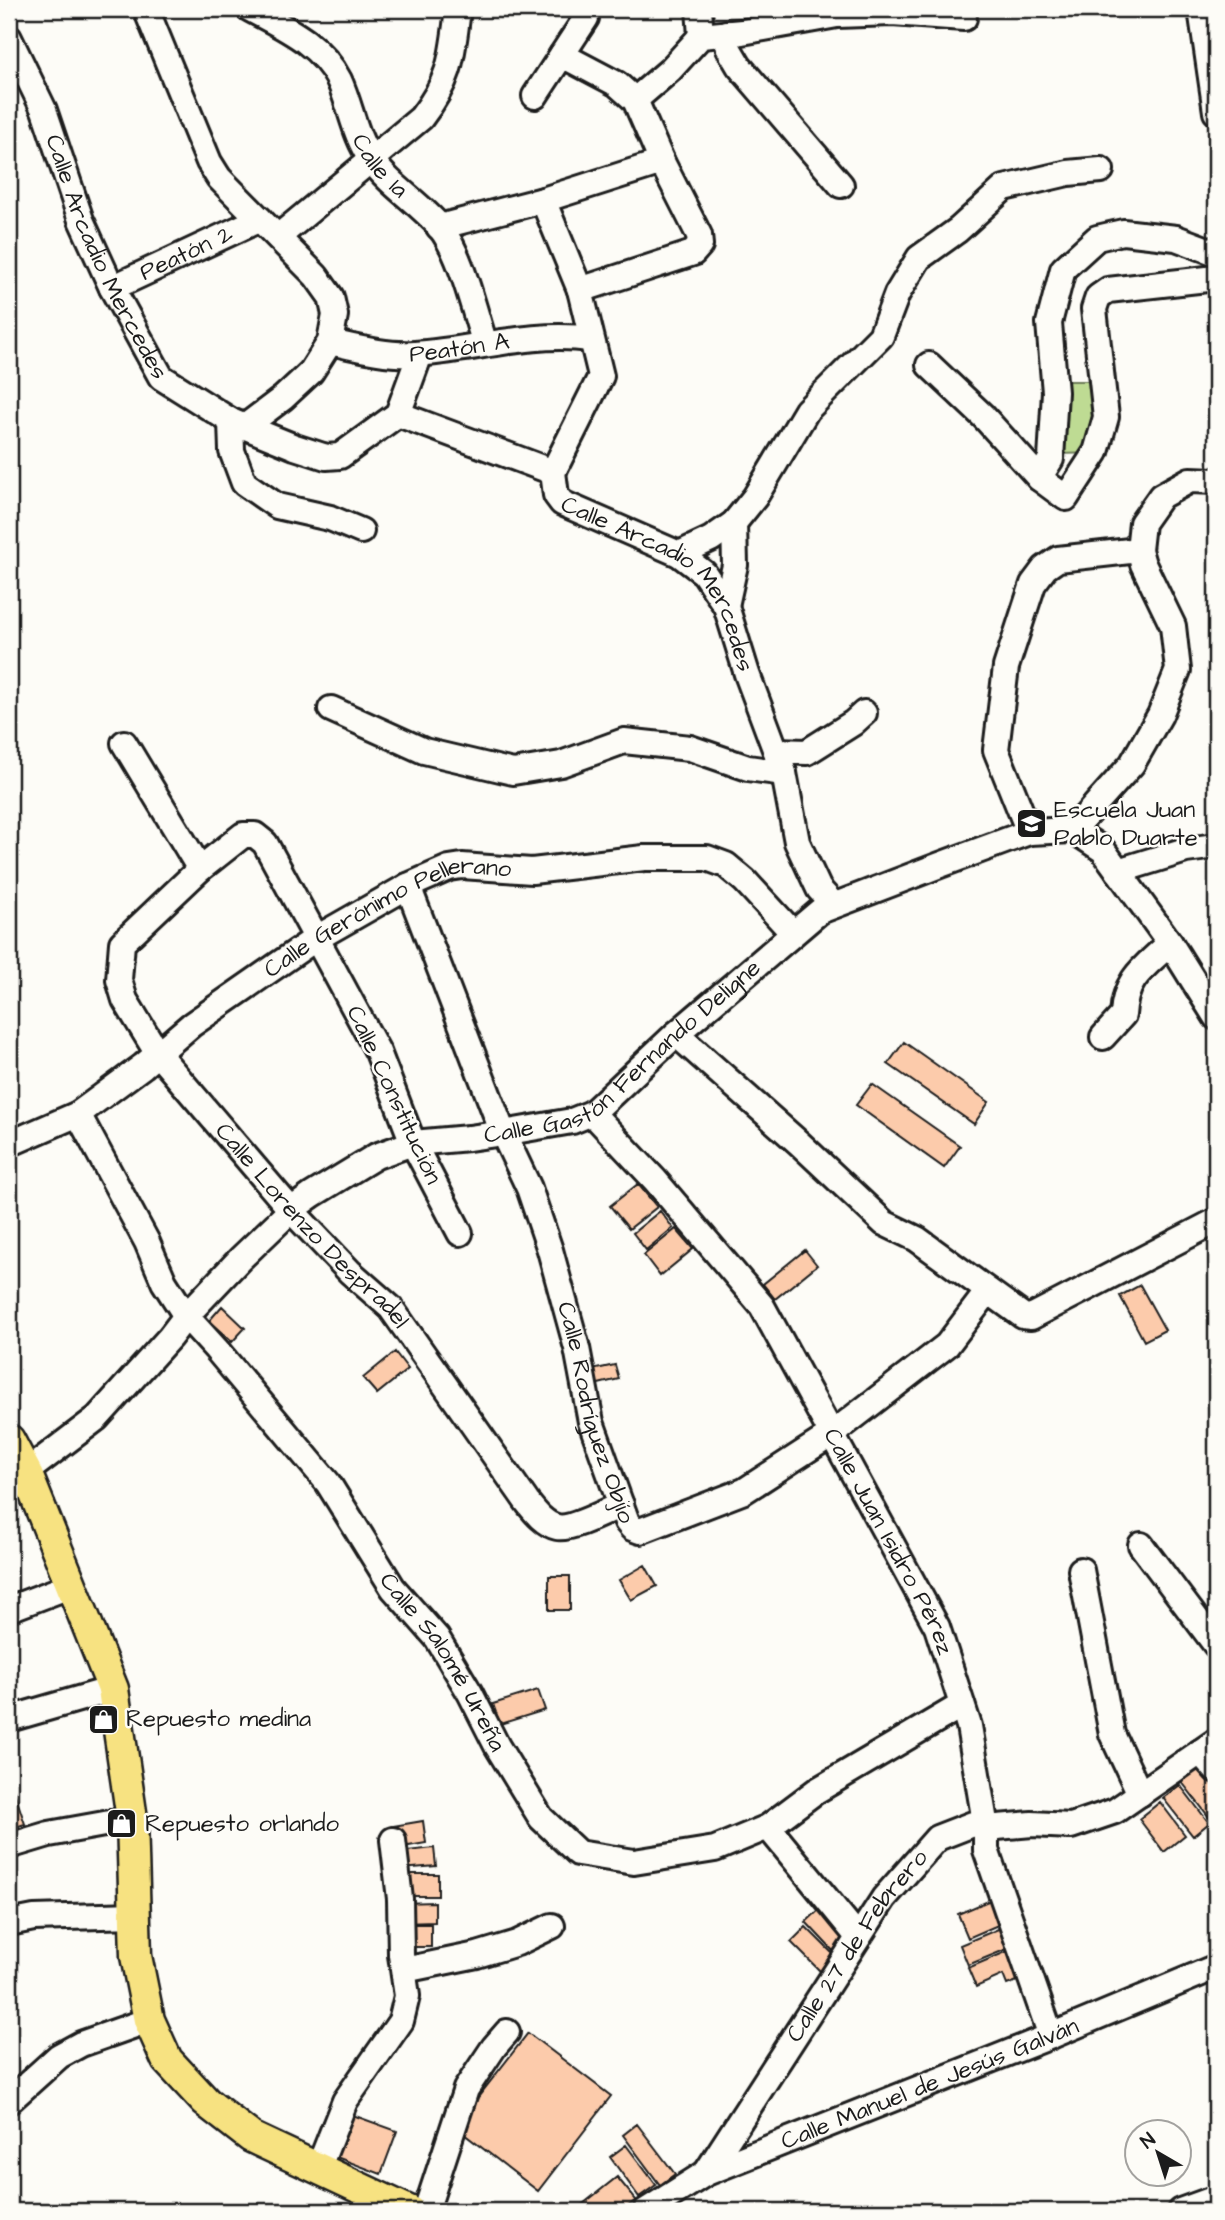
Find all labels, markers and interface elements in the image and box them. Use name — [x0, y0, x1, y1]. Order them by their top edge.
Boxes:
street label: Calle 1a — [343, 128, 415, 206]
street label: Calle Arcadio Mercedes — [36, 130, 176, 386]
street label: Peatón 2 — [134, 217, 239, 290]
street label: Peatón A — [408, 324, 512, 371]
street label: Calle Arcadio Mercedes — [555, 488, 762, 676]
place label: Escuela Juan Pablo Duarte — [1054, 793, 1198, 855]
school or university icon: Escuela Juan Pablo Duarte — [1014, 807, 1048, 841]
street label: Calle Gerónimo Pellerano — [257, 849, 513, 986]
street label: Calle Gastón Fernando Deligne — [482, 951, 769, 1153]
street label: Calle Constitución — [338, 1000, 450, 1190]
street label: Calle Lorenzo Despradel — [207, 1116, 417, 1335]
street label: Calle Rodríguez Objío — [548, 1298, 643, 1529]
street label: Calle Juan Isidro Pérez — [815, 1422, 962, 1659]
street label: Calle Salomé Ureña — [371, 1566, 514, 1758]
shop icon: Repuesto medina — [86, 1702, 120, 1736]
place label: Repuesto medina — [126, 1702, 311, 1736]
shop icon: Repuesto orlando — [105, 1807, 139, 1841]
place label: Repuesto orlando — [145, 1807, 340, 1841]
street label: Calle 27 de Febrero — [778, 1842, 937, 2049]
street label: Calle Manuel de Jesús Galván — [776, 2009, 1084, 2159]
north arrow — [1124, 2118, 1194, 2188]
text: N — [1135, 2127, 1161, 2155]

